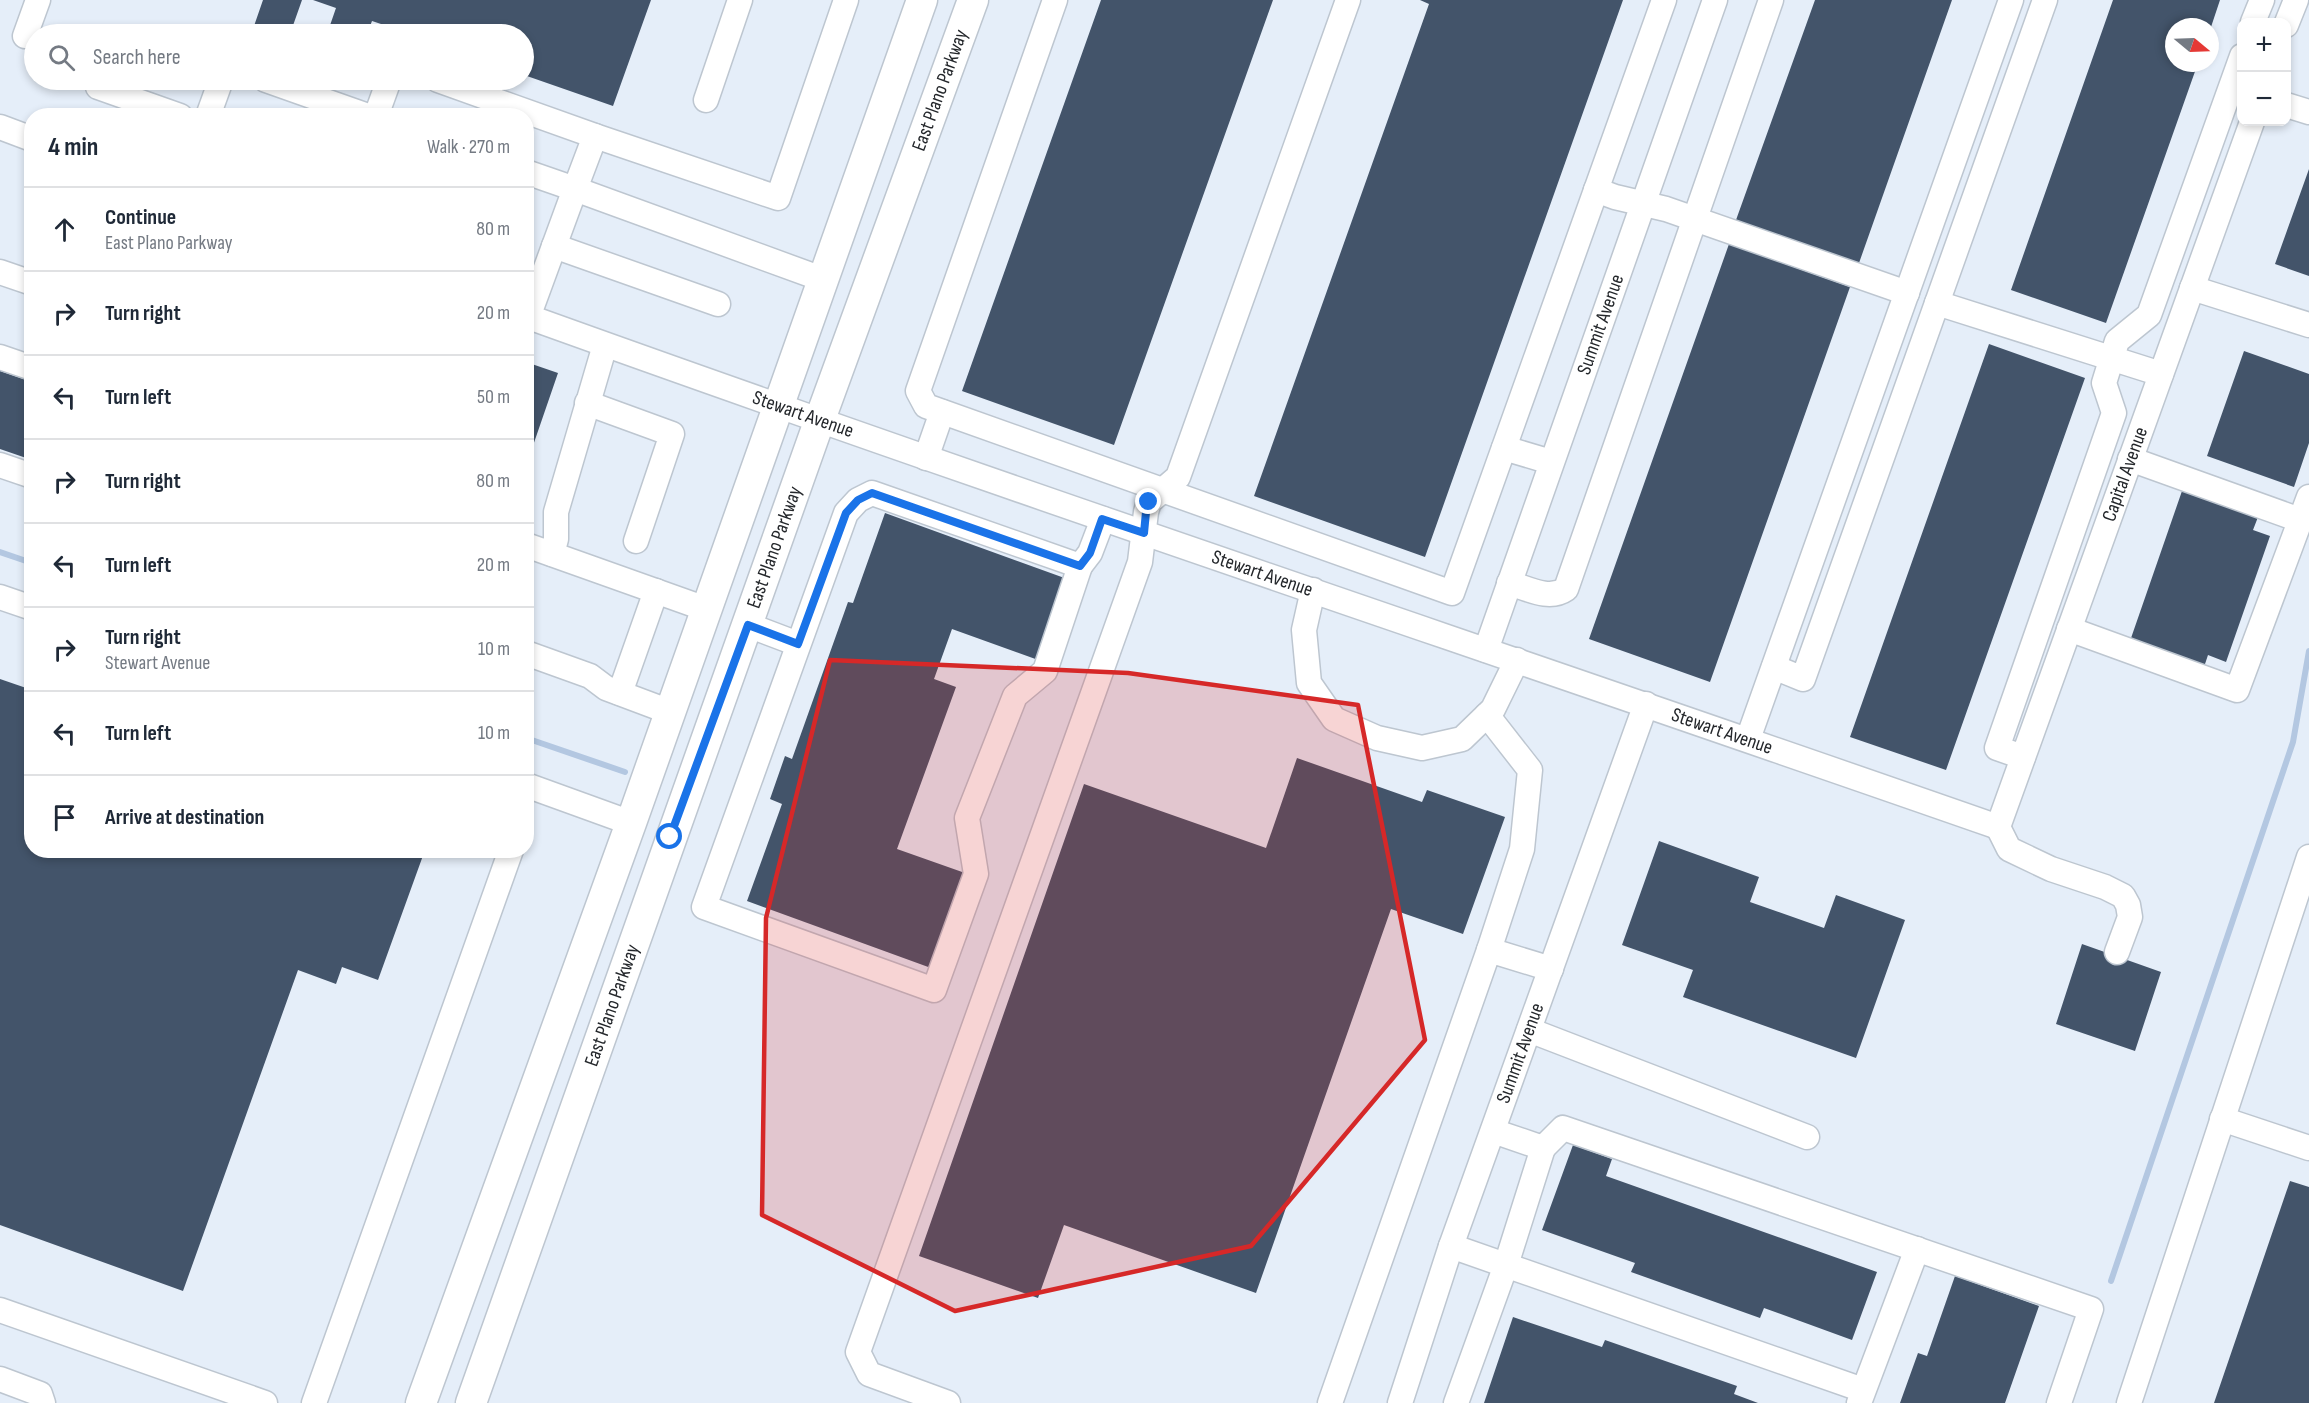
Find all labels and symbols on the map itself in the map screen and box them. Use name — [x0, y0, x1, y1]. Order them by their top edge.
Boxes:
north arrow — [2165, 18, 2219, 72]
street label: East Plano Parkway — [907, 26, 973, 154]
street label: Summit Avenue — [1572, 271, 1629, 378]
street label: Stewart Avenue — [749, 386, 857, 443]
street label: Capital Avenue — [2097, 424, 2153, 525]
street label: East Plano Parkway — [742, 483, 807, 611]
route end — [1135, 488, 1161, 514]
street label: Stewart Avenue — [1208, 545, 1316, 602]
street label: Stewart Avenue — [1668, 703, 1776, 760]
route start — [656, 823, 682, 849]
street label: East Plano Parkway — [579, 941, 645, 1069]
street label: Summit Avenue — [1491, 1000, 1549, 1106]

